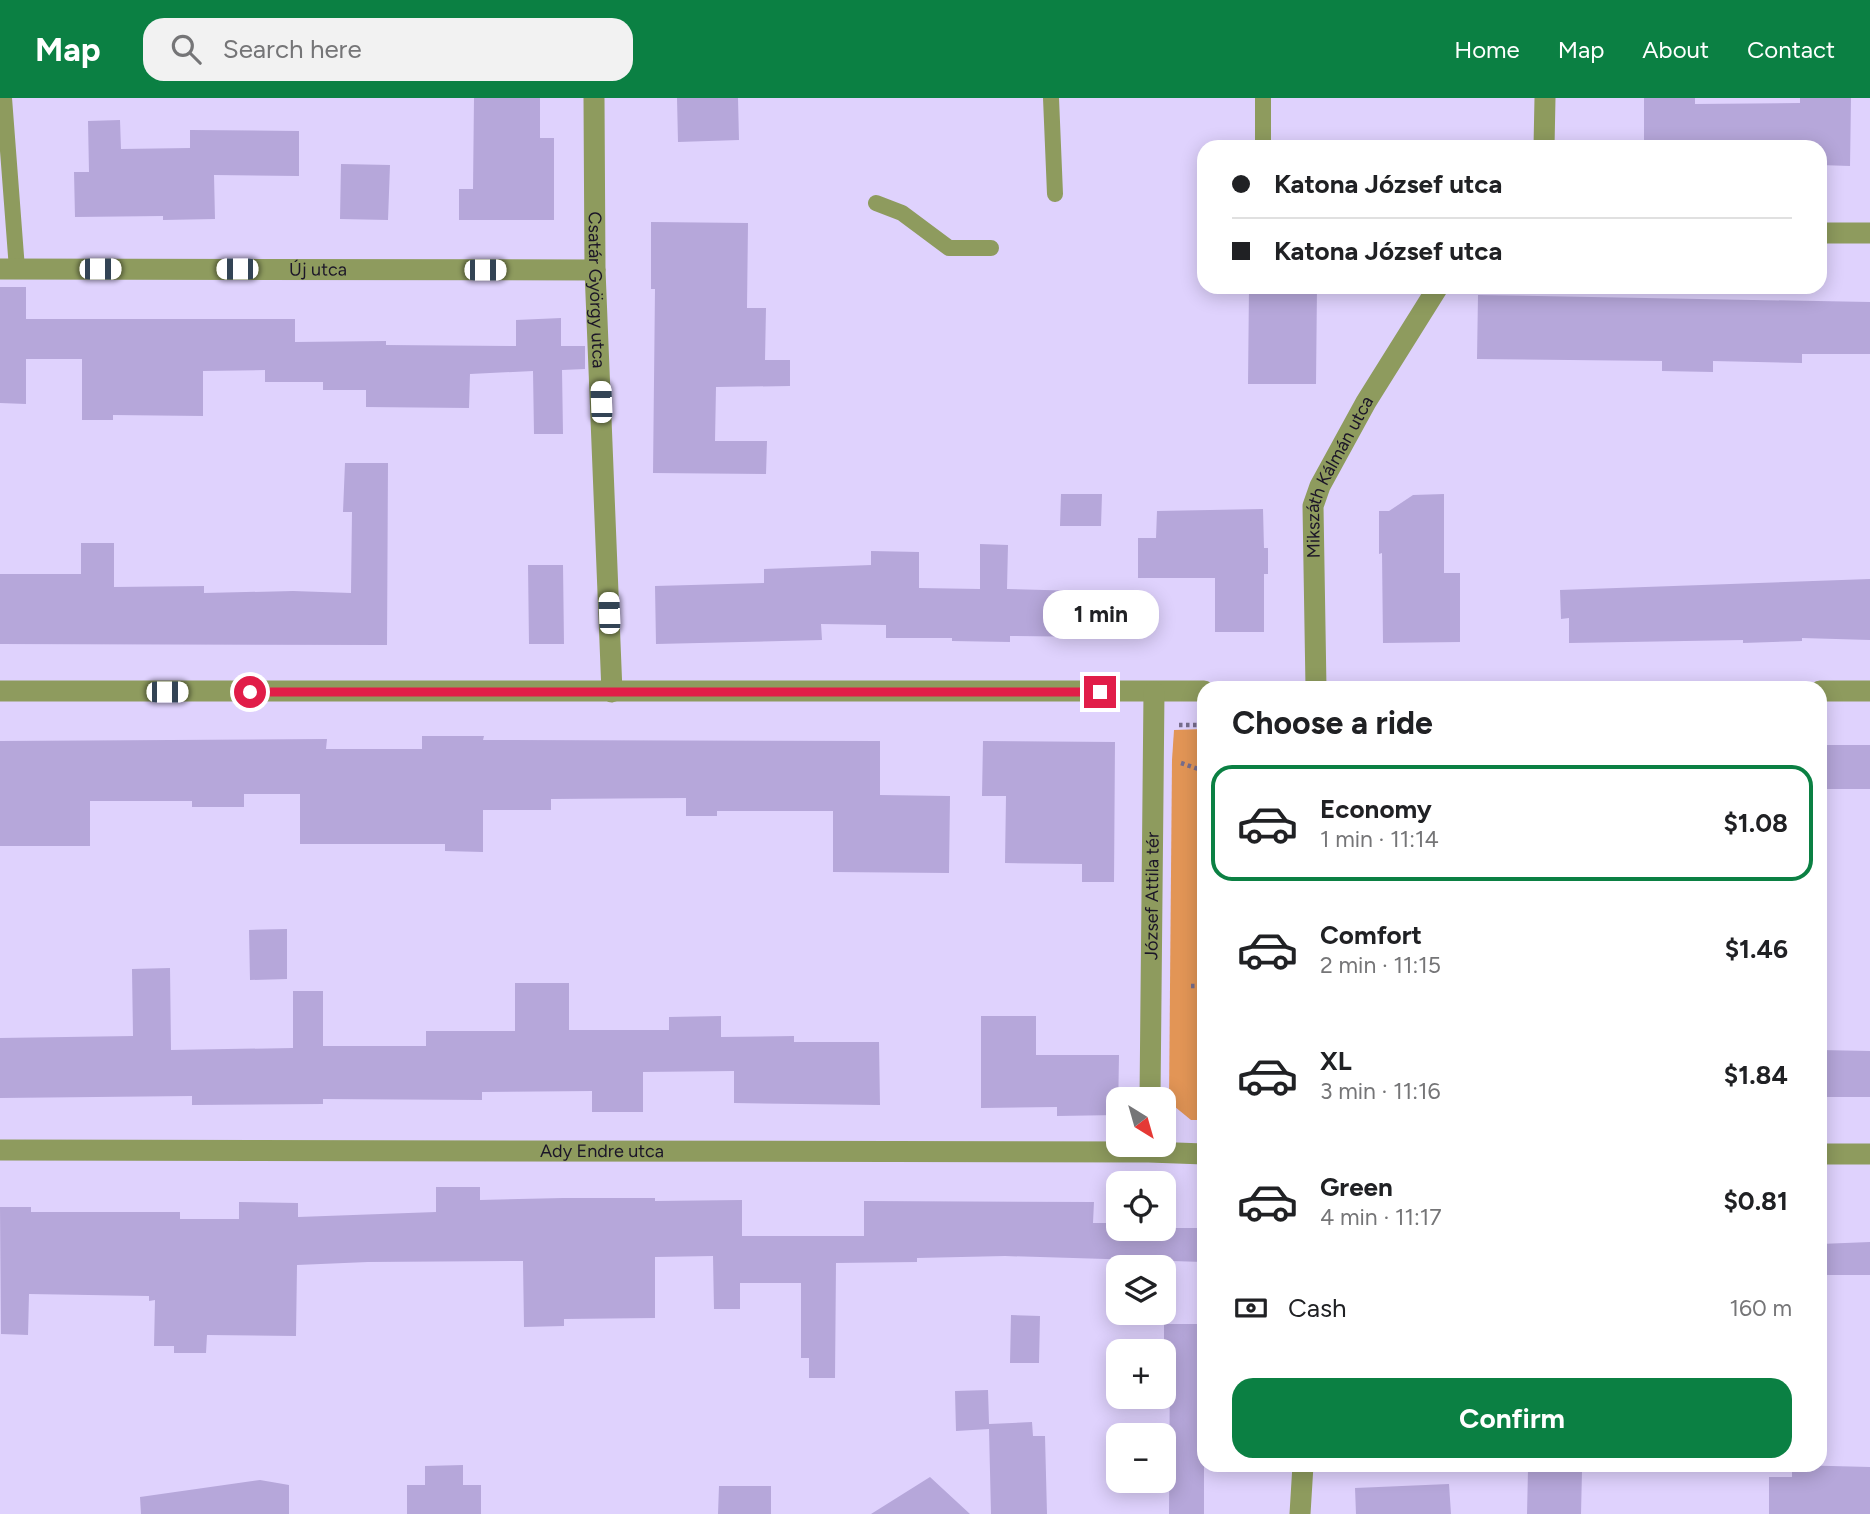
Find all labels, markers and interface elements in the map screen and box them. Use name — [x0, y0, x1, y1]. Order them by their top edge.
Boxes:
search box — [143, 18, 633, 81]
text: Map — [35, 30, 101, 69]
icon: search — [167, 30, 205, 68]
text: Search here — [223, 33, 362, 65]
text: Home — [1454, 35, 1520, 64]
text: Map — [1558, 35, 1604, 64]
text: About — [1642, 35, 1709, 64]
text: Contact — [1747, 35, 1835, 64]
text: Katona József utca — [1274, 168, 1502, 200]
street label: Csatár György utca — [584, 212, 610, 369]
text: Katona József utca — [1274, 235, 1502, 267]
street label: Új utca — [289, 258, 347, 281]
car — [80, 259, 122, 280]
car — [217, 259, 259, 280]
car — [465, 260, 507, 281]
car — [590, 381, 613, 423]
street label: Mikszáth Kálmán utca — [1302, 392, 1378, 559]
callout: 1 min — [1042, 590, 1158, 640]
car — [598, 592, 621, 634]
text: 1 min — [1074, 600, 1128, 628]
route start — [234, 676, 266, 708]
route end — [1084, 676, 1116, 708]
car — [147, 682, 189, 703]
text: Choose a ride — [1232, 704, 1433, 742]
icon: car — [1236, 792, 1299, 855]
text: Economy — [1320, 793, 1432, 825]
text: $1.08 — [1723, 807, 1788, 839]
text: 1 min · 11:14 — [1320, 825, 1439, 853]
street label: József Attila tér — [1140, 832, 1164, 960]
icon: car — [1236, 918, 1299, 981]
text: Comfort — [1320, 919, 1422, 951]
text: $1.46 — [1725, 933, 1788, 965]
text: 2 min · 11:15 — [1320, 951, 1441, 979]
icon: car — [1236, 1044, 1299, 1107]
text: XL — [1320, 1045, 1352, 1077]
text: $1.84 — [1724, 1059, 1788, 1091]
text: 3 min · 11:16 — [1320, 1077, 1440, 1105]
north arrow — [1106, 1087, 1176, 1157]
map controls — [1106, 1087, 1176, 1493]
street label: Ady Endre utca — [540, 1140, 664, 1162]
icon: car — [1236, 1170, 1299, 1233]
button: locate — [1106, 1171, 1176, 1241]
text: Green — [1320, 1171, 1393, 1203]
text: $0.81 — [1723, 1185, 1788, 1217]
text: 4 min · 11:17 — [1320, 1203, 1442, 1231]
button: layers — [1106, 1255, 1176, 1325]
icon: cash — [1232, 1289, 1270, 1327]
text: Cash — [1288, 1292, 1347, 1324]
text: 160 m — [1729, 1294, 1792, 1322]
button: + — [1106, 1339, 1176, 1409]
button: Confirm — [1232, 1378, 1792, 1458]
button: − — [1106, 1423, 1176, 1493]

